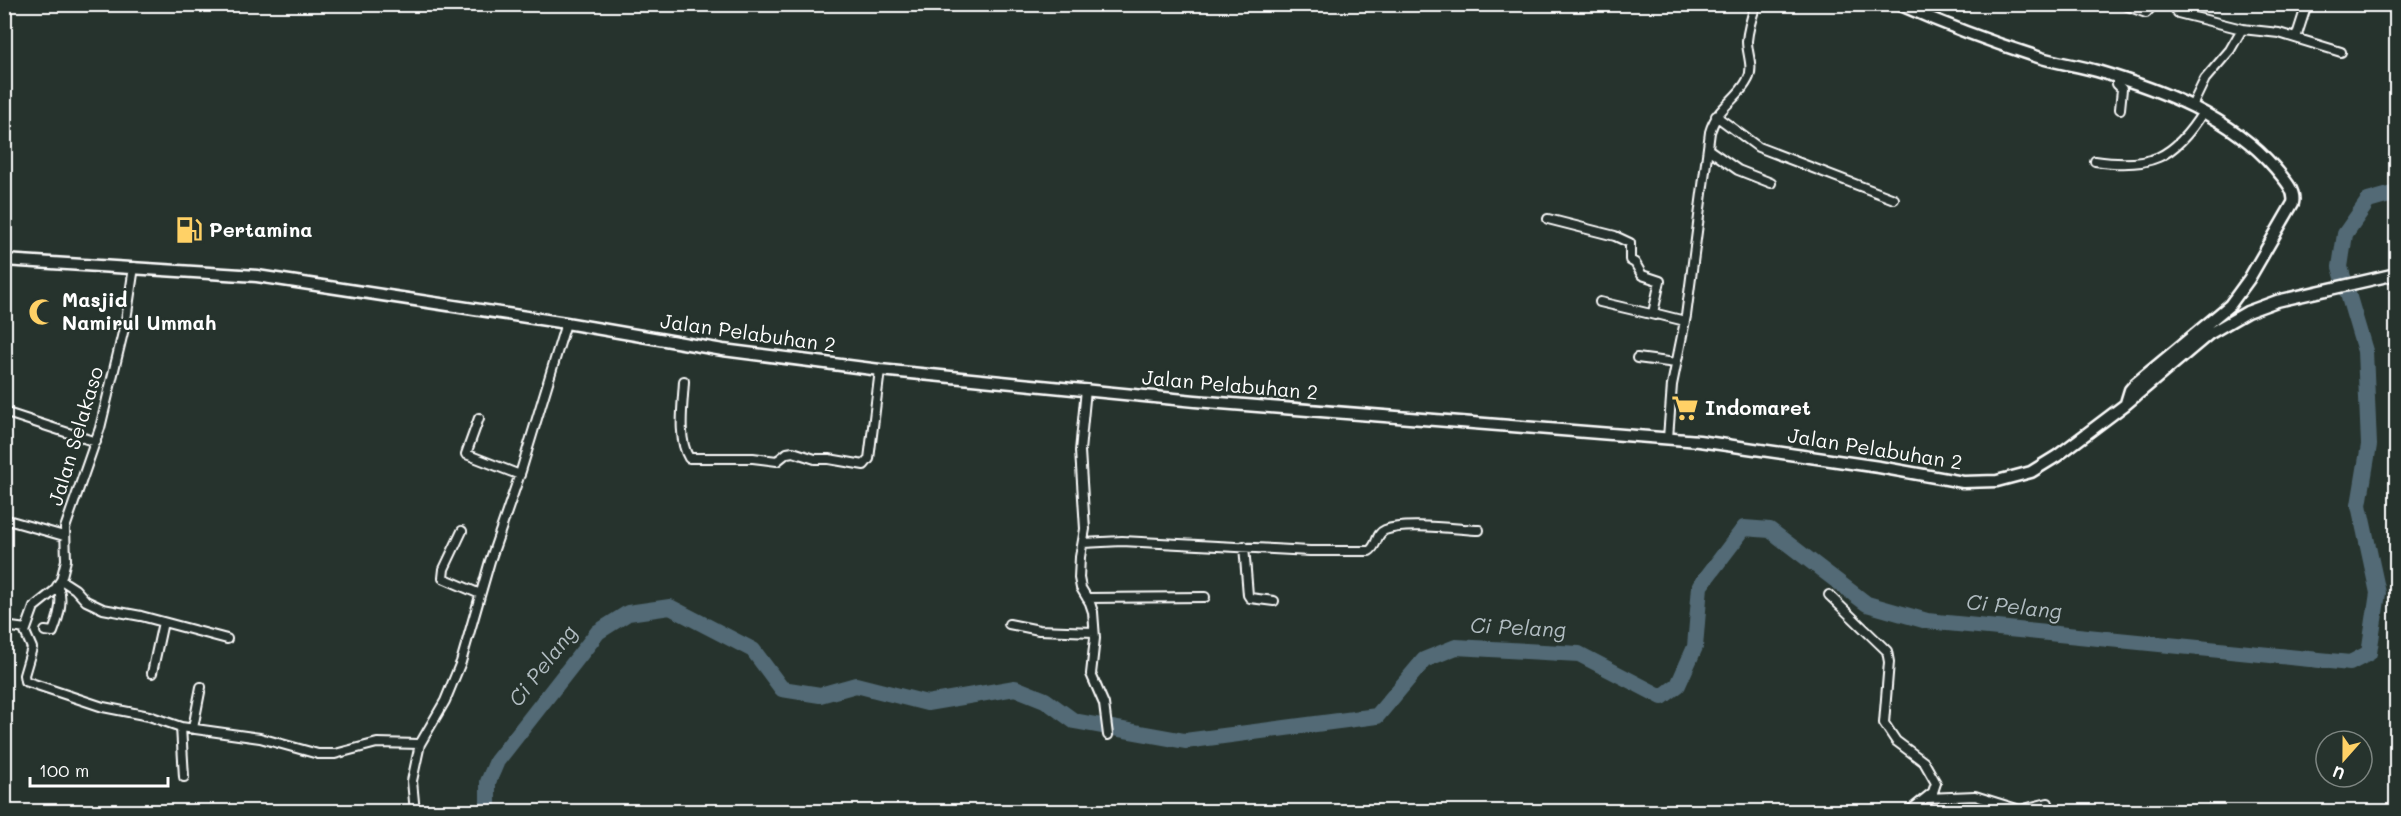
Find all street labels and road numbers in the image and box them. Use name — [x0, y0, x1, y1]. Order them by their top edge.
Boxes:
street label: Jalan Pelabuhan 2 — [659, 307, 837, 357]
street label: Jalan Selakaso — [42, 363, 109, 508]
street label: Jalan Pelabuhan 2 — [1141, 363, 1319, 405]
street label: Jalan Pelabuhan 2 — [1786, 421, 1964, 475]

